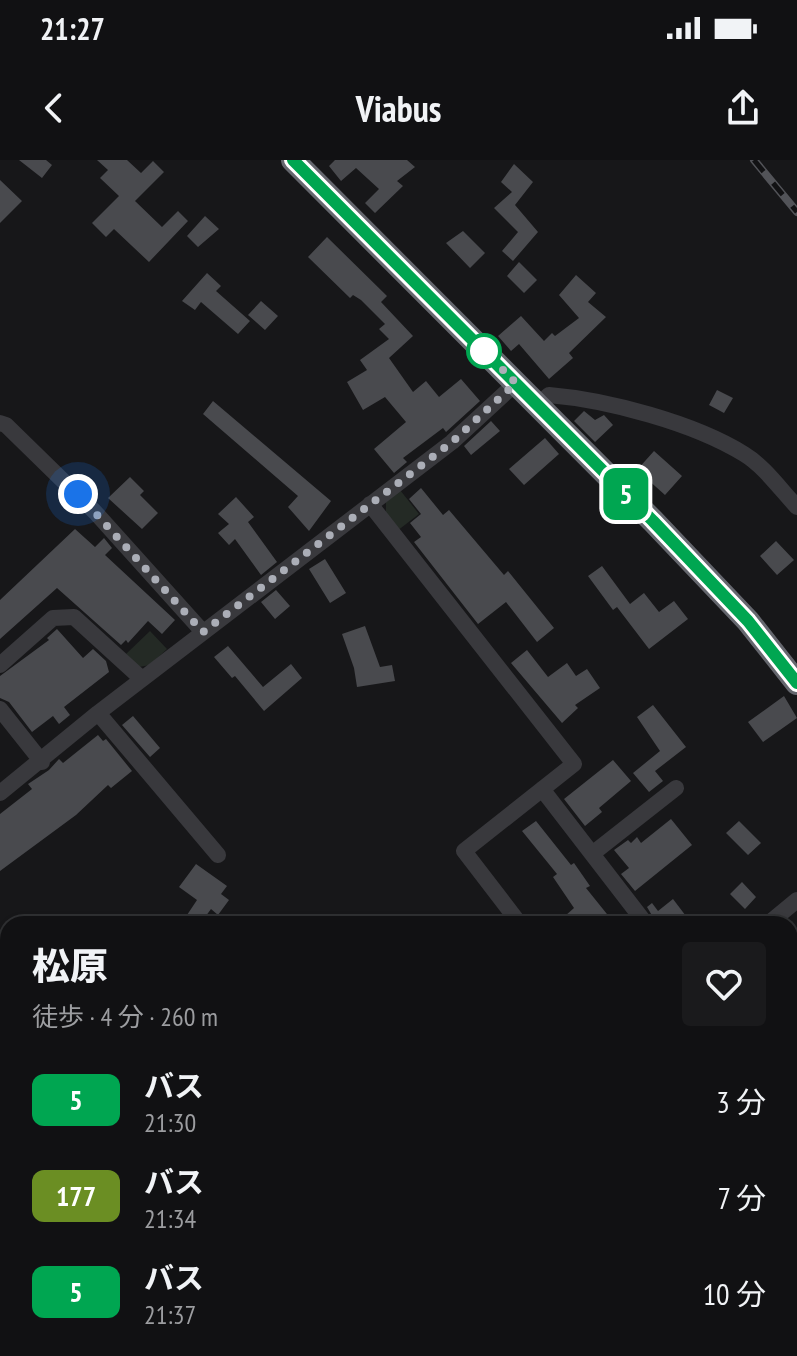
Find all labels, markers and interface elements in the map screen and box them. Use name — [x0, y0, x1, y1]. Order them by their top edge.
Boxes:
text: 21:27 — [40, 9, 105, 48]
text: Viabus — [356, 85, 441, 132]
icon: back — [32, 86, 76, 130]
icon: share — [721, 86, 765, 130]
unlabelled marker — [467, 334, 501, 368]
line badge: 5 — [600, 468, 652, 520]
your location — [58, 474, 98, 514]
text: 5 — [619, 475, 633, 512]
text: 松原 — [32, 941, 108, 990]
button: heart — [682, 942, 766, 1026]
text: 徒歩 · 4 分 · 260 m — [32, 1000, 218, 1033]
text: バス — [144, 1066, 204, 1105]
text: 5 — [69, 1081, 83, 1118]
text: 3 分 — [716, 1082, 766, 1121]
text: 21:30 — [144, 1106, 196, 1139]
text: バス — [144, 1162, 204, 1201]
text: 177 — [56, 1177, 96, 1214]
text: 7 分 — [717, 1178, 766, 1217]
text: 21:34 — [144, 1202, 196, 1235]
text: バス — [144, 1258, 204, 1297]
text: 5 — [69, 1273, 83, 1310]
text: 10 分 — [703, 1274, 766, 1313]
text: 21:37 — [144, 1298, 196, 1331]

